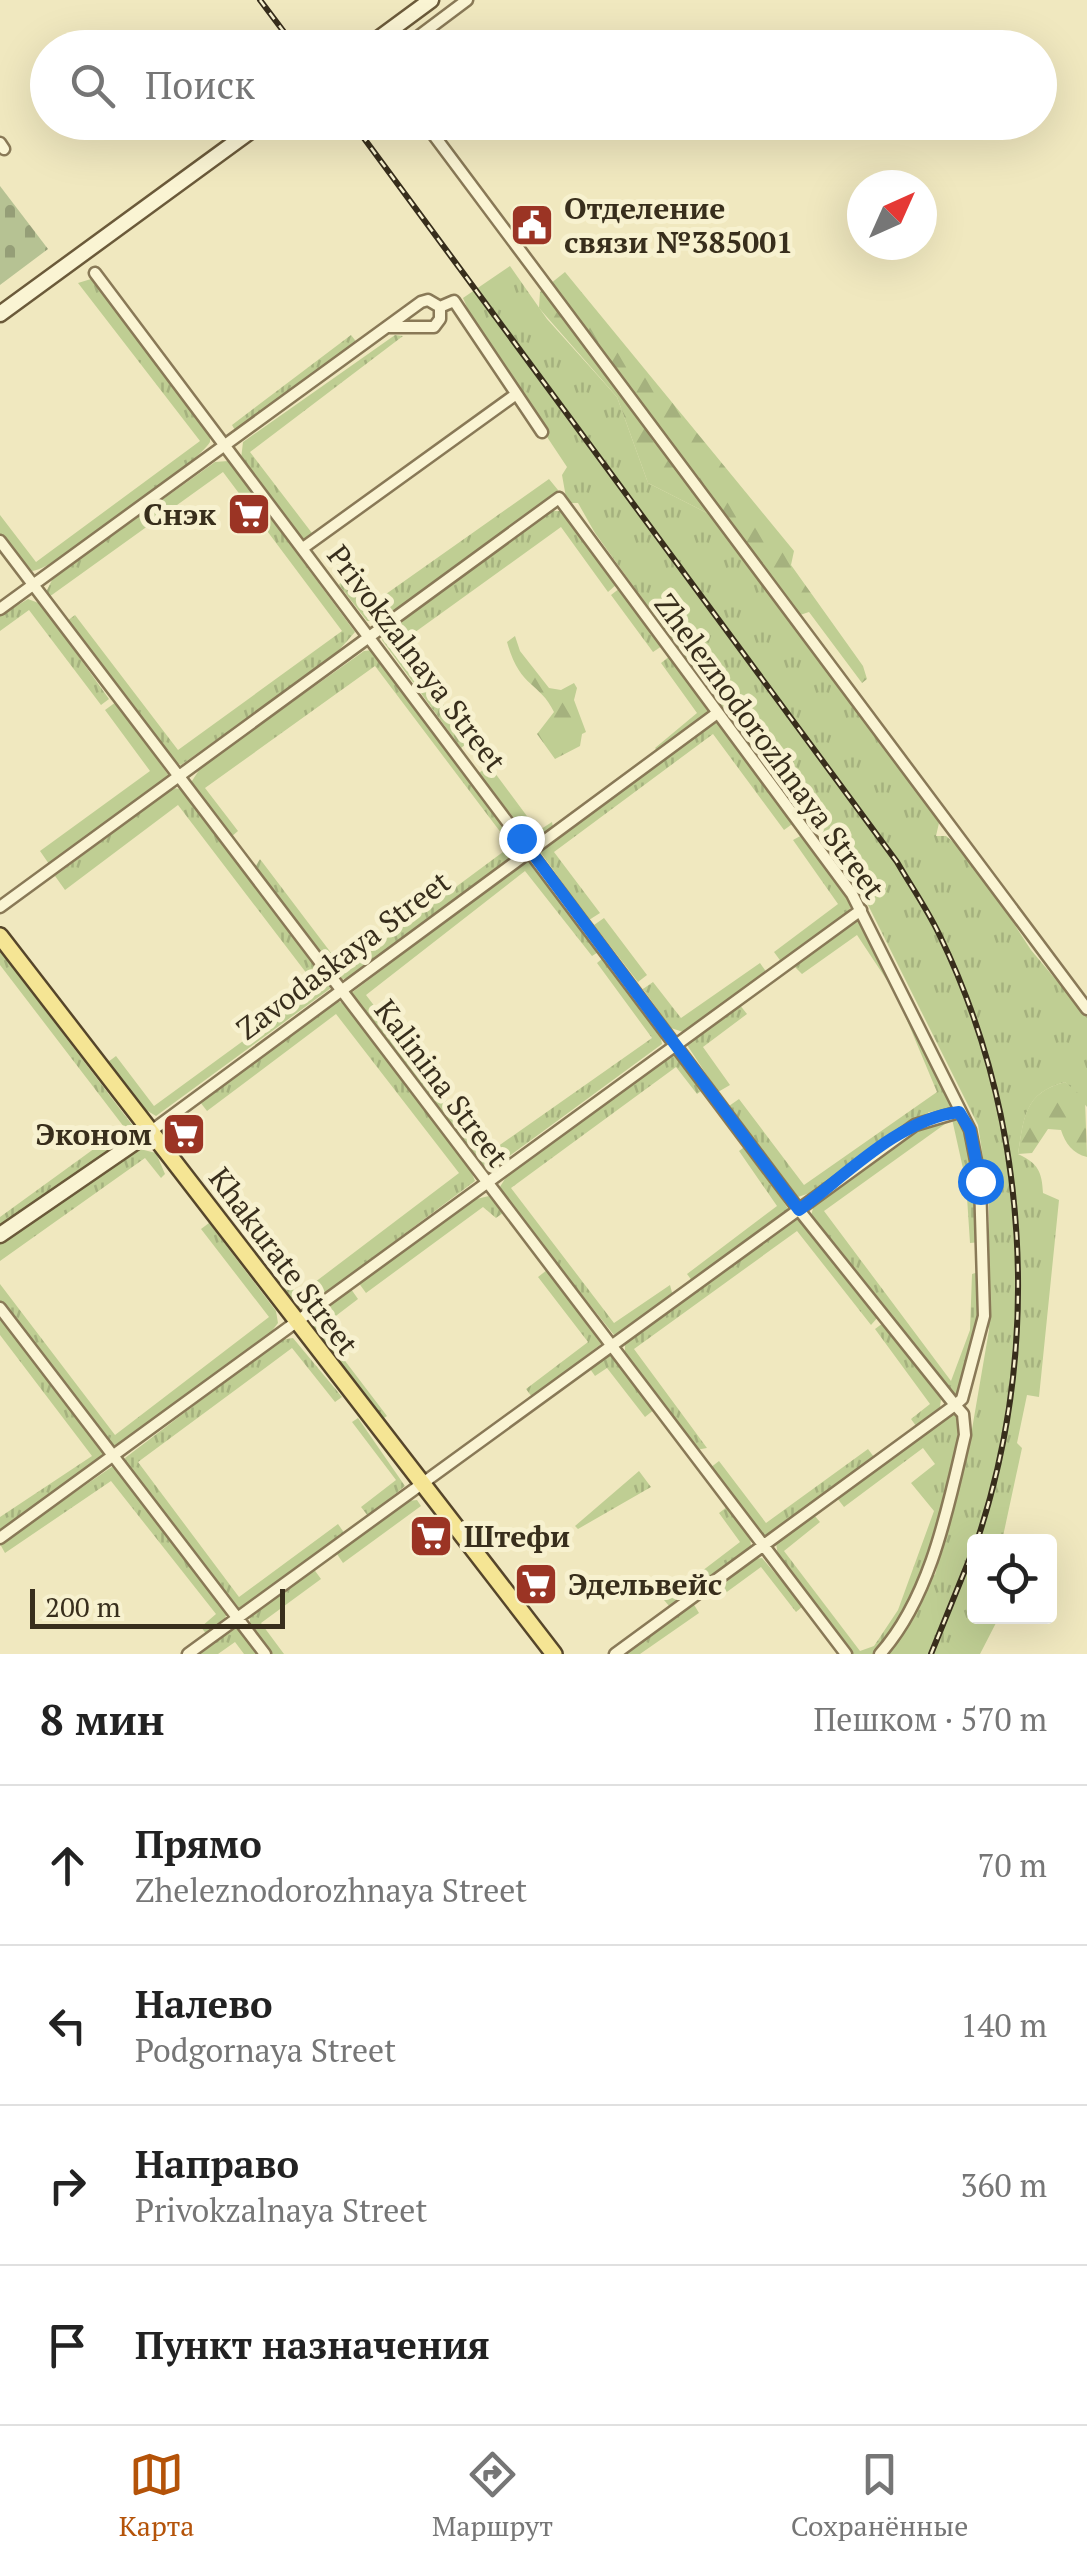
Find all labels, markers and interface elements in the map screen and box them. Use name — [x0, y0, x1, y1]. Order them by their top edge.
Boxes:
search box — [30, 30, 1057, 140]
icon: search — [65, 58, 120, 113]
text: Поиск — [145, 60, 255, 110]
north arrow — [847, 170, 937, 260]
place label: Отделение связи №385001 — [564, 188, 793, 262]
public building icon: Отделение связи №385001 — [509, 202, 555, 248]
supermarket icon: Снэк — [226, 491, 272, 537]
place label: Снэк — [143, 494, 216, 534]
street label: Privokzalnaya Street — [319, 537, 515, 779]
street label: Zheleznodorozhnaya Street — [646, 586, 894, 906]
route end — [499, 816, 545, 862]
street label: Zavodaskaya Street — [228, 861, 458, 1049]
street label: Kalinina Street — [366, 991, 518, 1175]
supermarket icon: Эконом — [161, 1111, 207, 1157]
place label: Эконом — [36, 1114, 152, 1154]
street label: Khakurate Street — [200, 1159, 368, 1363]
route start — [958, 1159, 1004, 1205]
supermarket icon: Штефи — [408, 1513, 454, 1559]
place label: Штефи — [464, 1516, 570, 1556]
map controls — [967, 1534, 1057, 1624]
button: locate — [967, 1534, 1057, 1624]
supermarket icon: Эдельвейс — [513, 1561, 559, 1607]
place label: Эдельвейс — [568, 1564, 722, 1604]
scale bar — [30, 1584, 285, 1628]
text: 200 m — [45, 1588, 121, 1625]
text: 8 мин — [40, 1691, 165, 1747]
text: Пешком · 570 m — [813, 1698, 1047, 1740]
text: Прямо — [135, 1819, 262, 1869]
icon: ahead — [40, 1838, 95, 1893]
text: 70 m — [977, 1844, 1047, 1886]
text: Zheleznodorozhnaya Street — [135, 1869, 527, 1911]
text: Налево — [135, 1979, 273, 2029]
icon: left — [40, 1998, 95, 2053]
text: 140 m — [960, 2004, 1047, 2046]
text: Podgornaya Street — [135, 2029, 396, 2071]
text: Направо — [135, 2139, 299, 2189]
icon: right — [40, 2158, 95, 2213]
text: 360 m — [960, 2164, 1047, 2206]
text: Privokzalnaya Street — [135, 2189, 427, 2231]
icon: arrive — [40, 2318, 95, 2373]
text: Пункт назначения — [135, 2320, 490, 2370]
tab: Карта — [119, 2447, 194, 2544]
tab: Маршрут — [432, 2447, 553, 2544]
tab: Сохранённые — [791, 2447, 968, 2544]

